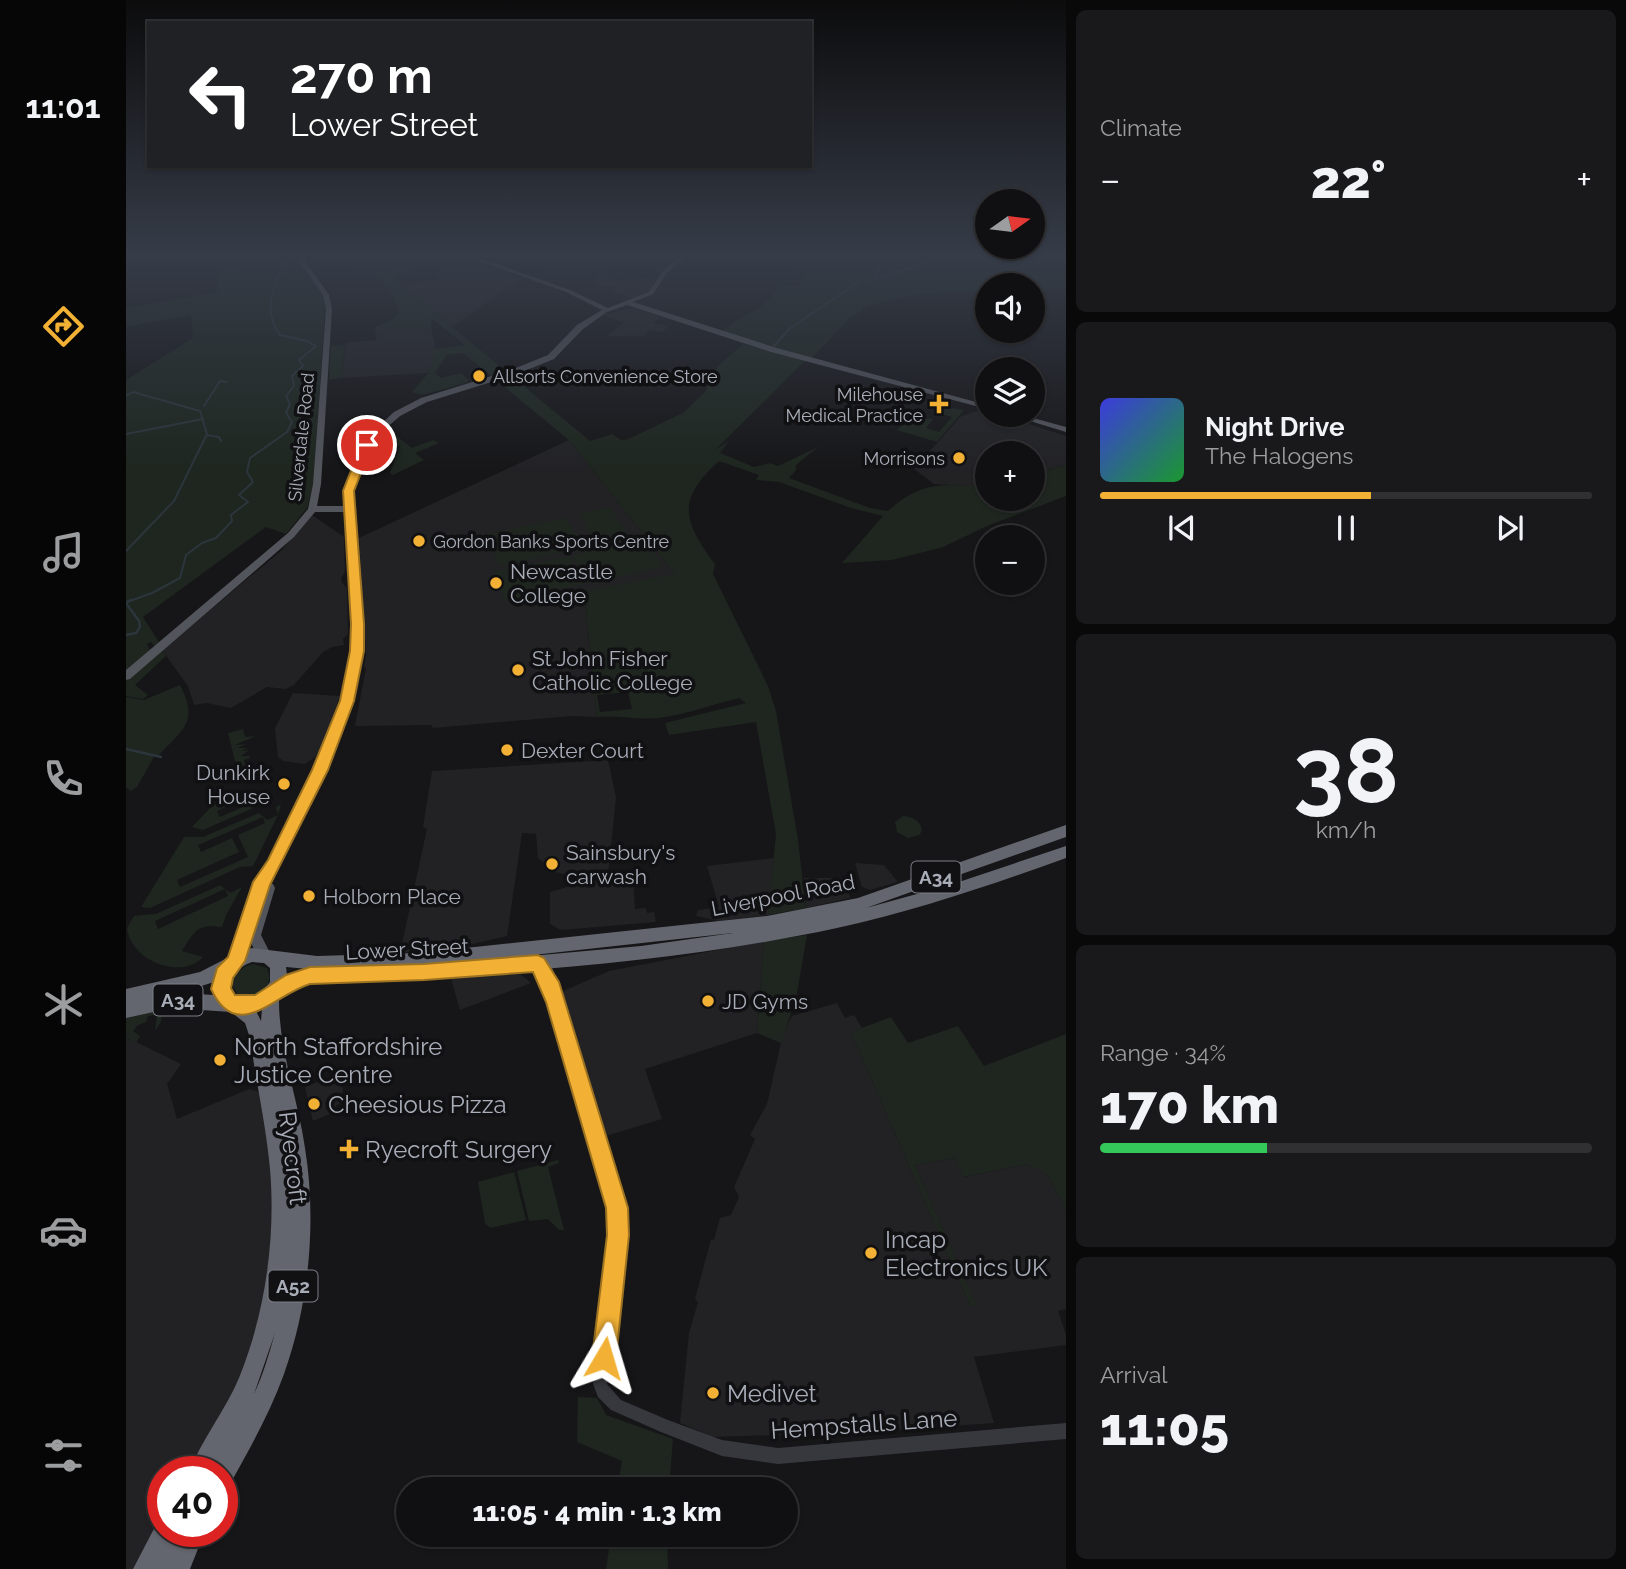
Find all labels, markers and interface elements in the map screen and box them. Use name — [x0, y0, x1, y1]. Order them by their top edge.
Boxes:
text: 270 m — [290, 47, 433, 104]
icon: left — [175, 49, 266, 140]
text: 11:01 — [26, 88, 100, 125]
text: Lower Street — [290, 106, 478, 143]
text: Climate — [1100, 114, 1182, 141]
text: 22° — [1311, 149, 1386, 210]
text: − — [1100, 157, 1120, 202]
text: + — [1576, 157, 1592, 202]
north arrow — [975, 189, 1045, 259]
map controls — [975, 189, 1045, 595]
button: sound — [975, 273, 1045, 343]
icon: directions — [39, 302, 88, 351]
button: layers — [975, 357, 1045, 427]
place label: Allsorts Convenience Store — [493, 366, 718, 387]
marker: Allsorts Convenience Store — [471, 368, 487, 384]
street label: Silverdale Road — [284, 371, 318, 503]
place label: Milehouse Medical Practice — [786, 384, 923, 426]
marker: Milehouse Medical Practice — [929, 394, 949, 414]
text: Night Drive — [1205, 412, 1344, 442]
pin — [337, 415, 397, 475]
icon: arrive — [348, 426, 386, 464]
button: + — [975, 441, 1045, 511]
text: The Halogens — [1205, 442, 1353, 469]
place label: Morrisons — [864, 448, 945, 469]
marker: Morrisons — [951, 450, 967, 466]
icon: previous — [1163, 509, 1201, 547]
icon: pause — [1327, 509, 1365, 547]
icon: next — [1491, 509, 1529, 547]
button: − — [975, 525, 1045, 595]
icon: music — [39, 528, 88, 577]
place label: Gordon Banks Sports Centre — [433, 531, 670, 552]
marker: Gordon Banks Sports Centre — [411, 533, 427, 549]
place label: Newcastle College — [510, 559, 613, 608]
marker: Newcastle College — [488, 575, 504, 591]
place label: St John Fisher Catholic College — [532, 646, 693, 695]
marker: St John Fisher Catholic College — [510, 662, 526, 678]
text: 38 — [1293, 717, 1399, 824]
place label: Dexter Court — [521, 738, 644, 763]
marker: Dexter Court — [499, 742, 515, 758]
icon: phone — [39, 754, 88, 803]
place label: Dunkirk House — [196, 760, 270, 809]
marker: Dunkirk House — [276, 776, 292, 792]
text: km/h — [1316, 816, 1376, 843]
place label: Sainsbury's carwash — [566, 840, 675, 889]
marker: Sainsbury's carwash — [544, 856, 560, 872]
road number: A34 — [912, 862, 960, 892]
street label: Liverpool Road — [709, 869, 857, 921]
place label: Holborn Place — [323, 884, 461, 909]
marker: Holborn Place — [301, 888, 317, 904]
street label: Lower Street — [345, 933, 469, 965]
icon: climate — [39, 980, 88, 1029]
road number: A34 — [154, 984, 202, 1016]
place label: JD Gyms — [722, 989, 808, 1014]
marker: JD Gyms — [700, 993, 716, 1009]
place label: North Staffordshire Justice Centre — [234, 1032, 442, 1089]
text: Range · 34% — [1100, 1039, 1226, 1066]
marker: North Staffordshire Justice Centre — [212, 1052, 228, 1068]
text: 170 km — [1100, 1074, 1279, 1135]
place label: Cheesious Pizza — [328, 1090, 507, 1119]
marker: Cheesious Pizza — [306, 1096, 322, 1112]
street label: Ryecroft — [273, 1110, 313, 1206]
place label: Ryecroft Surgery — [365, 1135, 552, 1164]
marker: Ryecroft Surgery — [339, 1139, 359, 1159]
icon: car — [39, 1206, 88, 1255]
place label: Incap Electronics UK — [885, 1225, 1048, 1282]
marker: Incap Electronics UK — [863, 1245, 879, 1261]
road number: A52 — [268, 1270, 318, 1302]
position arrow — [567, 1321, 641, 1395]
text: Arrival — [1100, 1361, 1167, 1388]
place label: Medivet — [727, 1379, 816, 1408]
marker: Medivet — [705, 1385, 721, 1401]
text: 11:05 — [1100, 1396, 1229, 1457]
street label: Hempstalls Lane — [770, 1403, 958, 1445]
icon: filters — [39, 1431, 88, 1480]
speed limit sign: 40 — [147, 1456, 238, 1547]
text: 11:05 · 4 min · 1.3 km — [472, 1497, 722, 1527]

